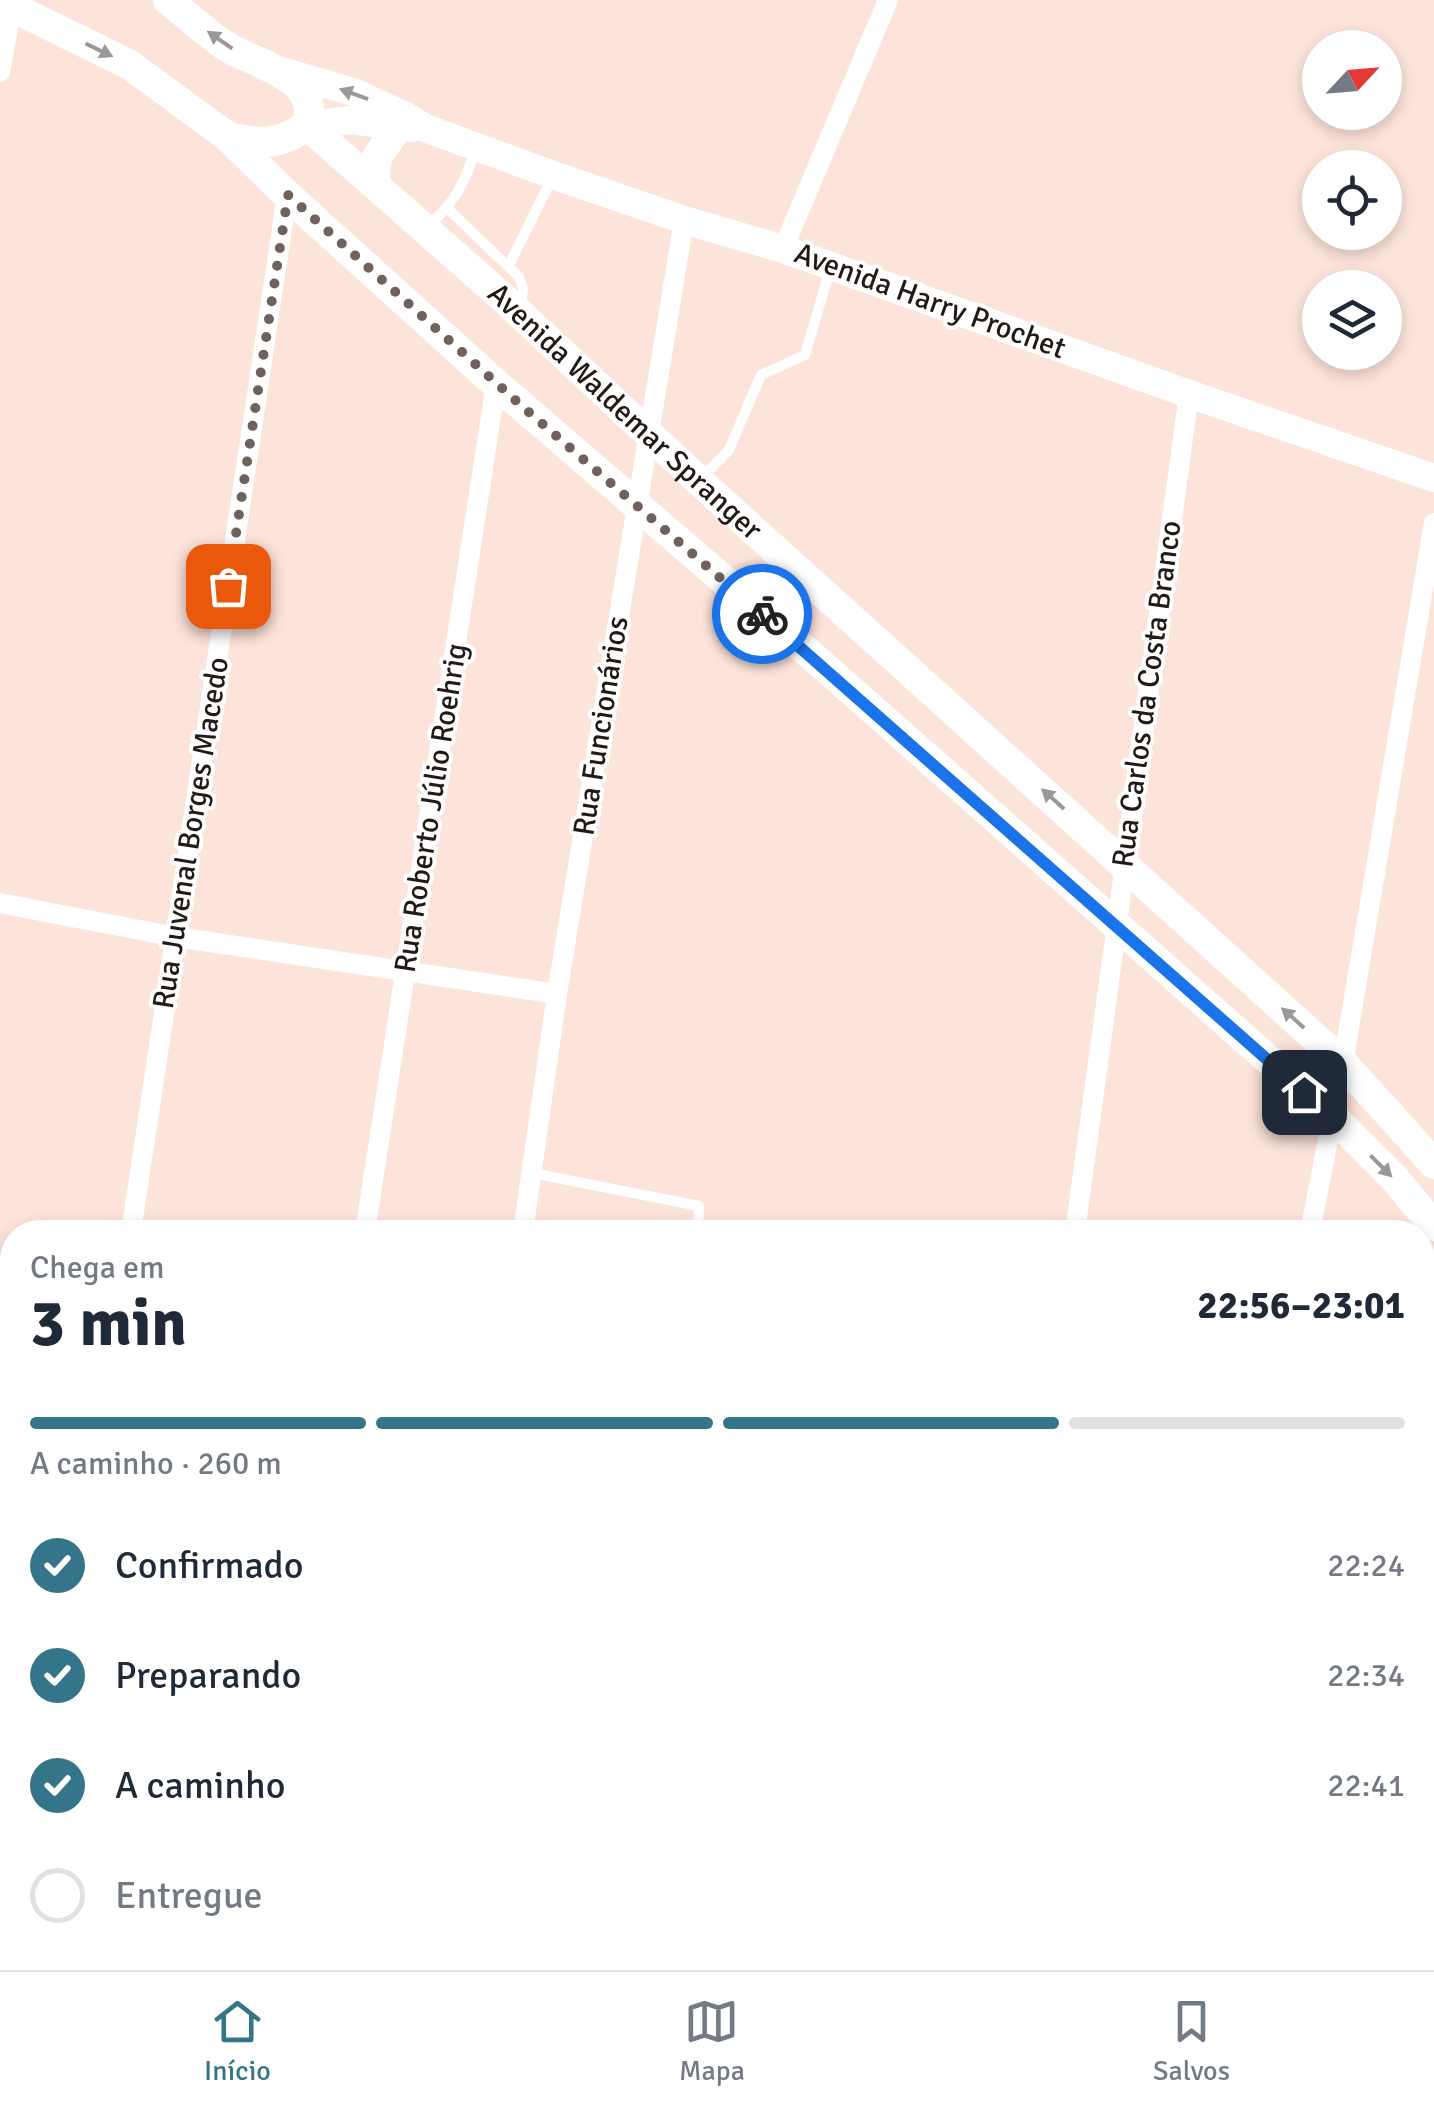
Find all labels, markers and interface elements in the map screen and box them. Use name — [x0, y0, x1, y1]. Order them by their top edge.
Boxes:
north arrow — [1302, 30, 1402, 130]
map controls — [1302, 30, 1402, 370]
one-way arrow — [207, 31, 233, 50]
one-way arrow — [85, 41, 114, 58]
one-way arrow — [338, 86, 368, 101]
button: locate — [1302, 150, 1402, 250]
street label: Avenida Harry Prochet — [789, 235, 1071, 367]
button: layers — [1302, 270, 1402, 370]
street label: Avenida Waldemar Spranger — [480, 275, 770, 548]
street label: Rua Carlos da Costa Branco — [1104, 518, 1190, 870]
pin — [186, 544, 271, 629]
icon: bag — [201, 559, 256, 614]
courier — [712, 564, 812, 664]
icon: bike — [735, 587, 790, 642]
street label: Rua Funcionários — [565, 614, 637, 838]
street label: Rua Roberto Júlio Roehrig — [387, 641, 475, 975]
street label: Rua Juvenal Borges Macedo — [145, 655, 237, 1011]
one-way arrow — [1041, 789, 1066, 811]
one-way arrow — [1282, 1007, 1306, 1030]
pin — [1262, 1050, 1347, 1135]
icon: home — [1277, 1065, 1332, 1120]
one-way arrow — [1369, 1153, 1393, 1177]
text: Chega em — [30, 1248, 164, 1287]
text: 22:56–23:01 — [1197, 1282, 1405, 1329]
text: 3 min — [30, 1284, 187, 1364]
text: A caminho · 260 m — [30, 1444, 282, 1483]
icon: check — [30, 1538, 85, 1593]
text: Confirmado — [115, 1542, 304, 1589]
text: 22:24 — [1327, 1546, 1405, 1585]
icon: check — [30, 1648, 85, 1703]
text: Preparando — [115, 1652, 301, 1699]
text: 22:34 — [1327, 1656, 1405, 1695]
icon: check — [30, 1758, 85, 1813]
text: A caminho — [115, 1762, 286, 1809]
text: 22:41 — [1327, 1766, 1405, 1805]
text: Entregue — [115, 1872, 263, 1919]
tab: Início — [204, 1994, 271, 2088]
tab: Mapa — [679, 1994, 745, 2088]
tab: Salvos — [1153, 1994, 1230, 2088]

